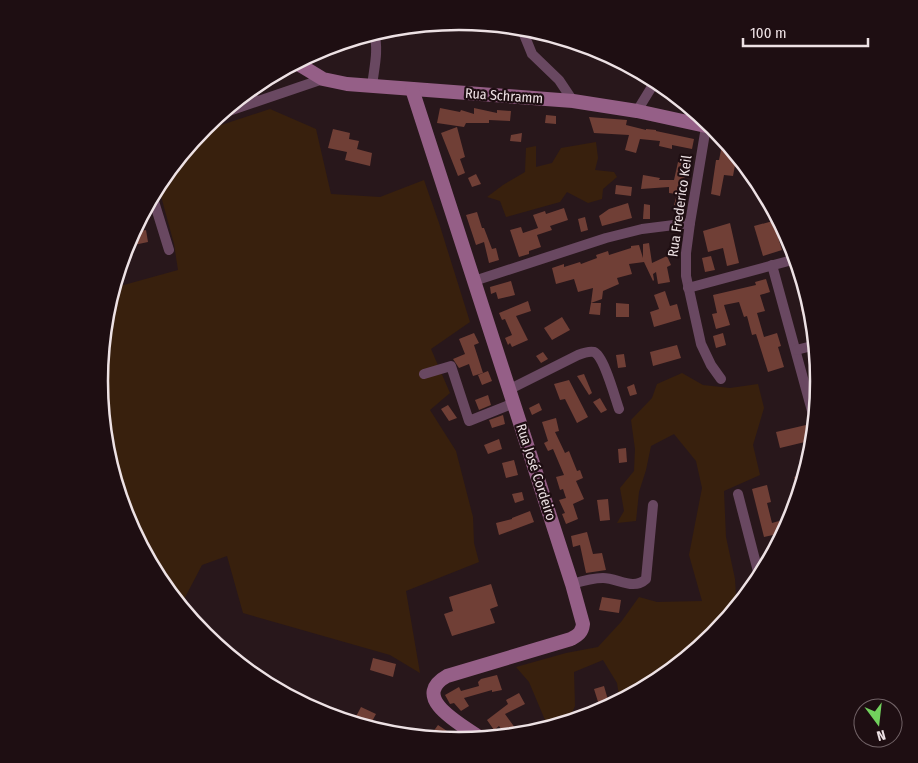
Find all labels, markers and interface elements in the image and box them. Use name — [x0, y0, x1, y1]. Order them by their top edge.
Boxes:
scale bar — [743, 15, 868, 47]
text: 100 m — [750, 24, 787, 42]
street label: Rua Schramm — [464, 85, 544, 107]
street label: Rua Frederico Keil — [664, 154, 696, 258]
street label: Rua José Cordeiro — [512, 421, 560, 523]
north arrow — [853, 698, 903, 748]
text: N — [875, 726, 887, 744]

